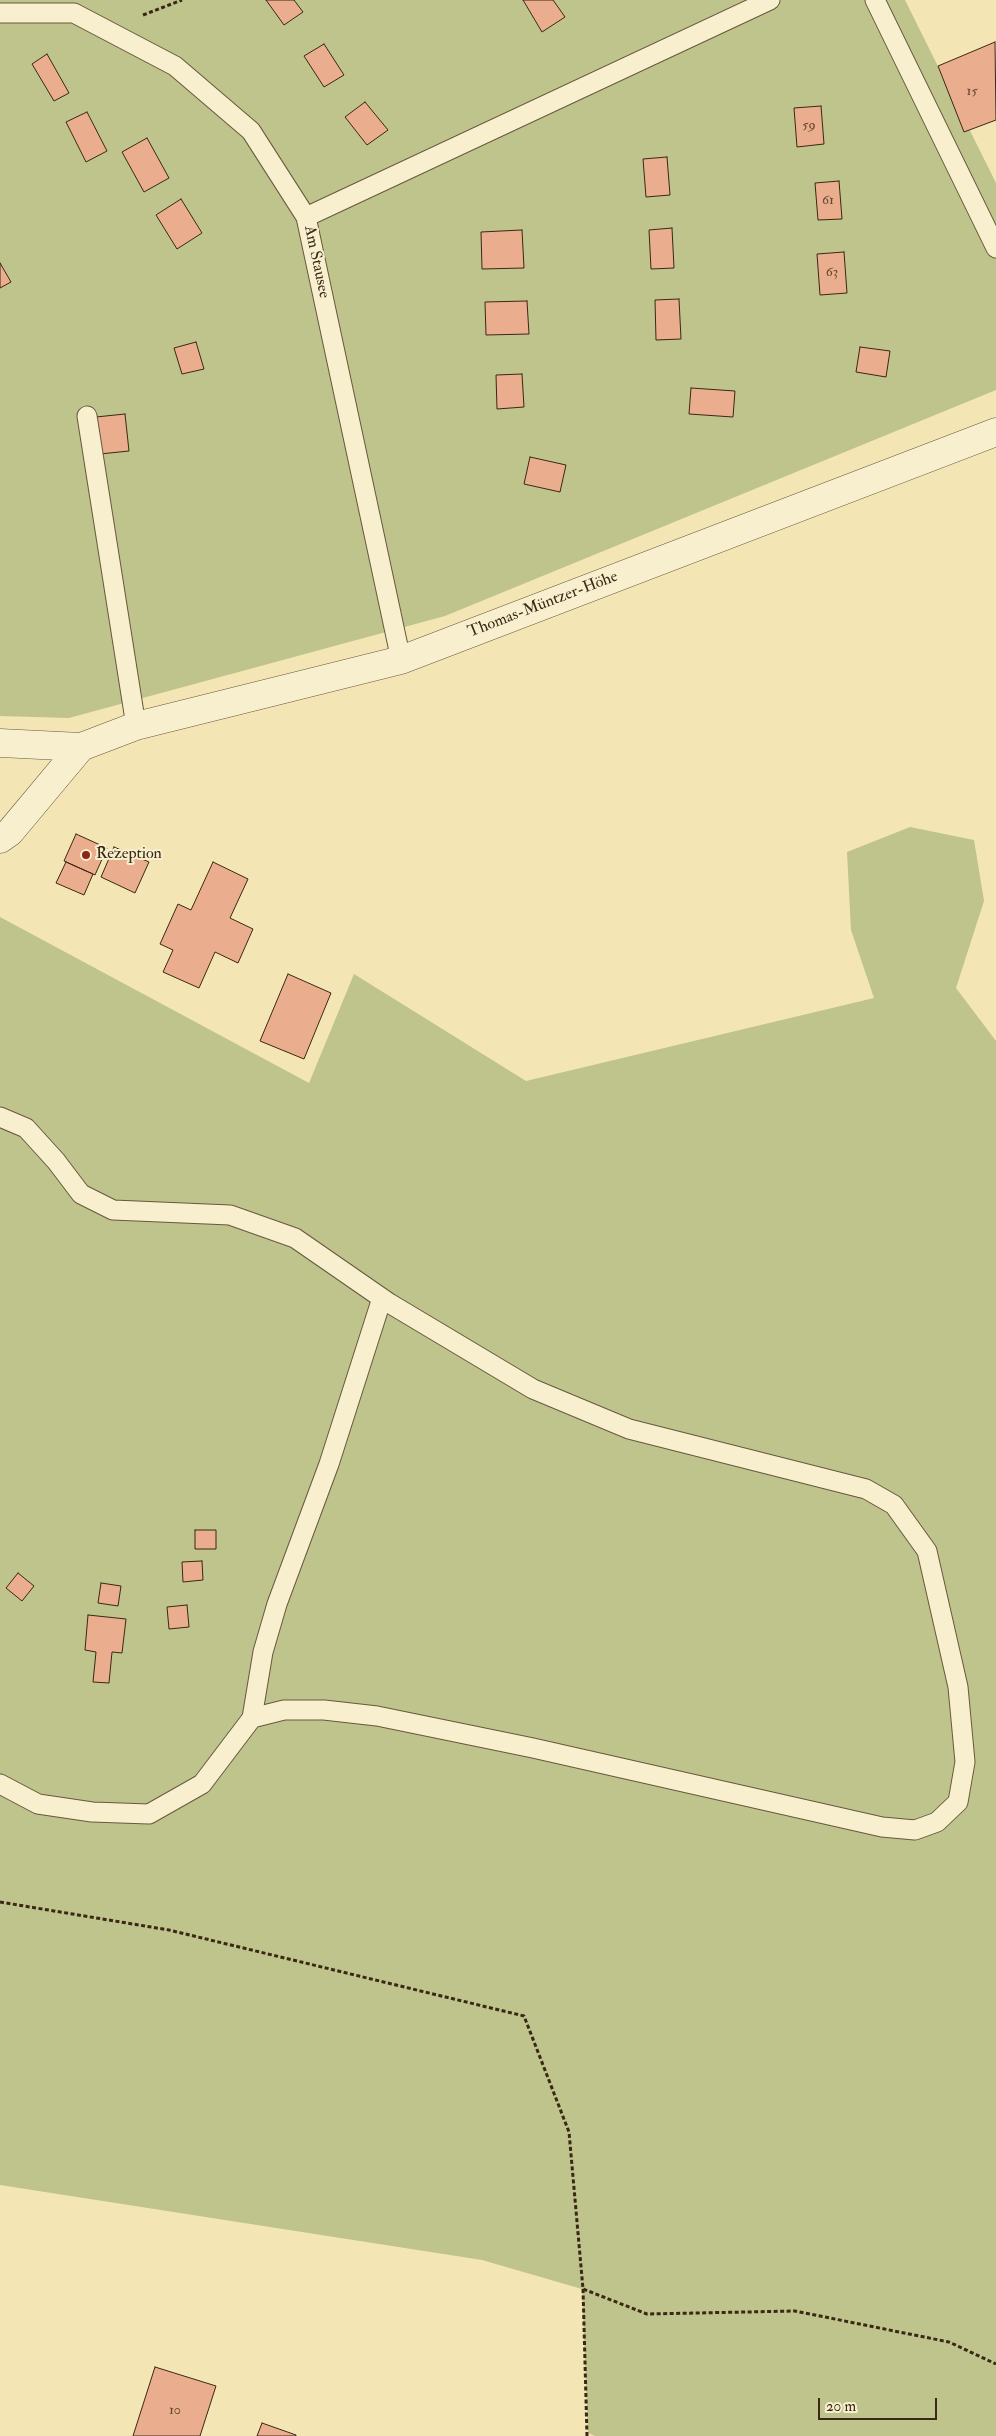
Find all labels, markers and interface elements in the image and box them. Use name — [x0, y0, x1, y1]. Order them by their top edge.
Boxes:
house number: 15 — [966, 84, 978, 100]
house number: 59 — [802, 118, 816, 134]
house number: 61 — [822, 193, 834, 209]
street label: Am Stausee — [299, 224, 333, 300]
house number: 63 — [826, 265, 838, 281]
street label: Thomas-Müntzer-Höhe — [465, 568, 621, 642]
place label: Rezeption — [96, 845, 162, 865]
marker: Rezeption — [80, 849, 92, 861]
scale bar — [821, 2388, 940, 2420]
text: 20 m — [826, 2397, 856, 2416]
house number: 10 — [169, 2403, 181, 2419]

